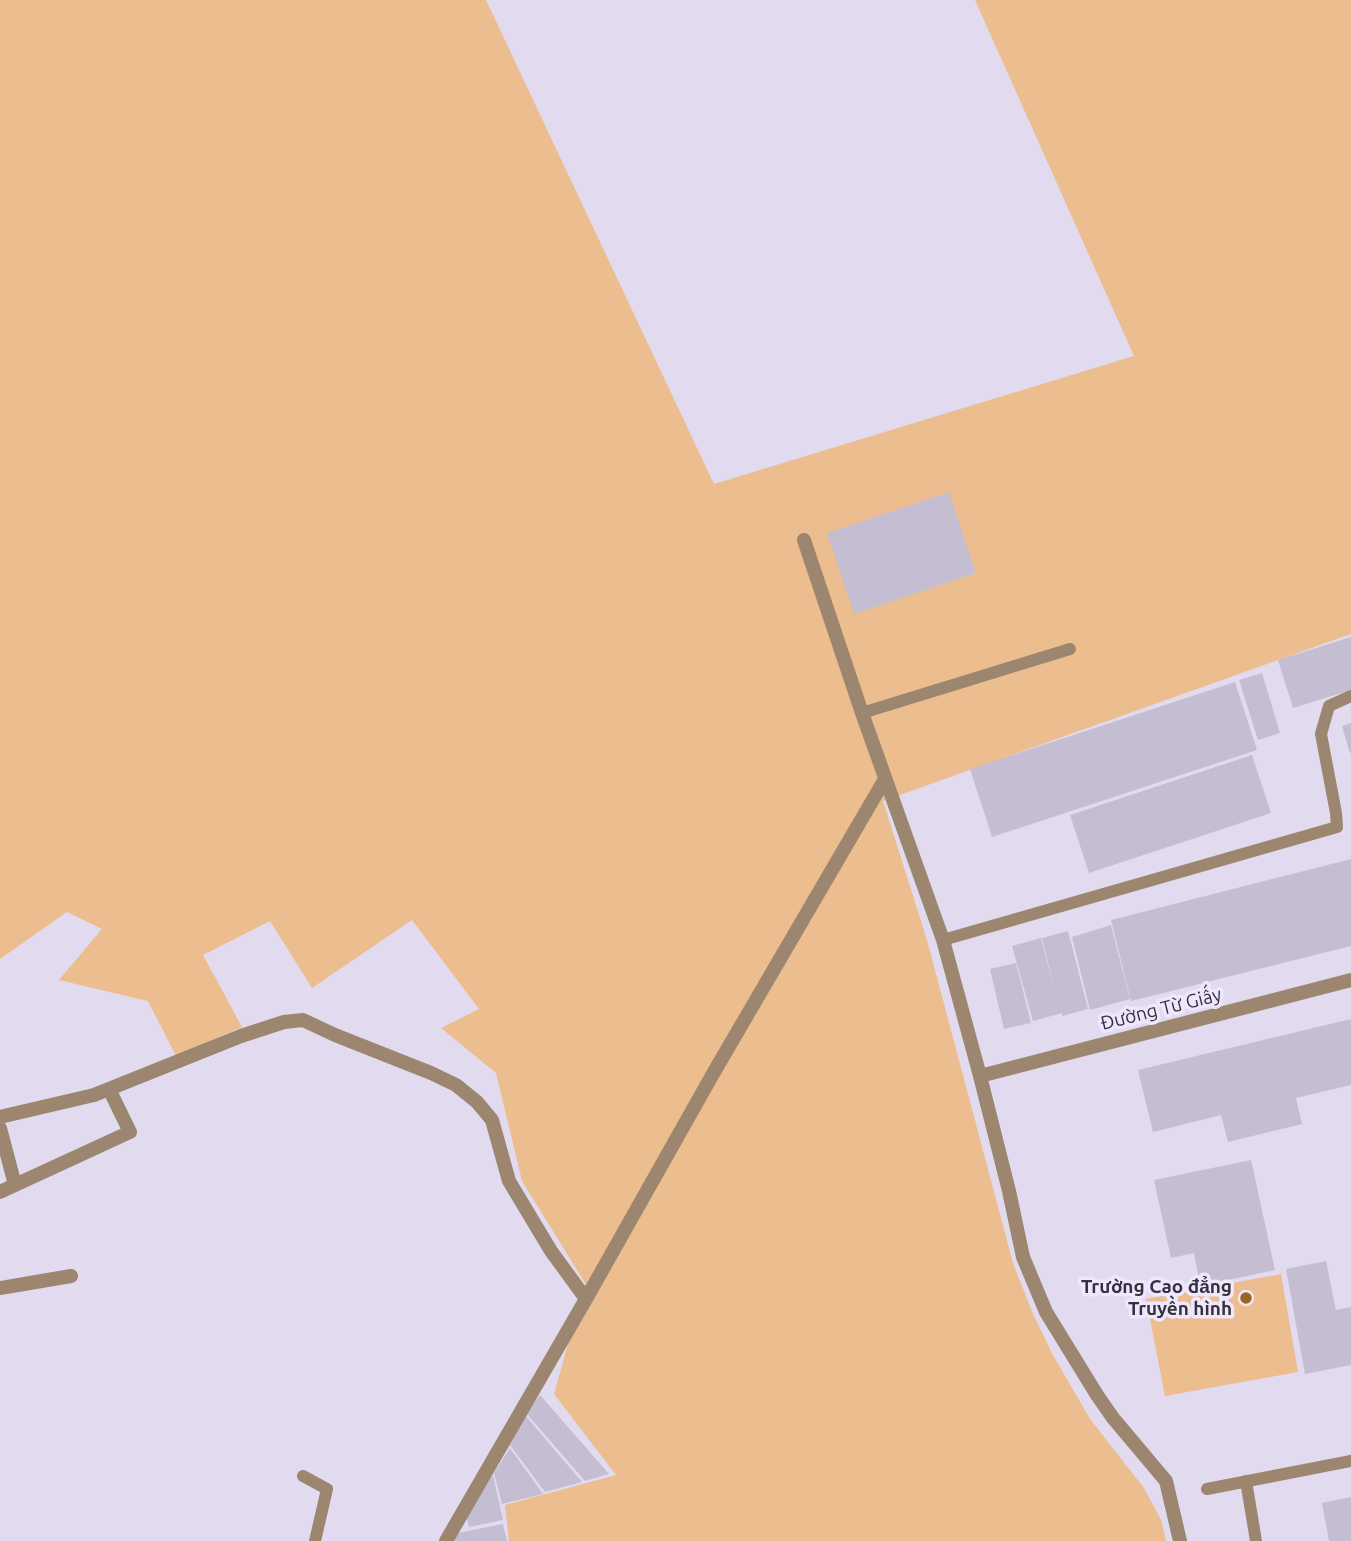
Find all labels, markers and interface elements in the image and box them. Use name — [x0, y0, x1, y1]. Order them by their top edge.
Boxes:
street label: Đường Từ Giấy — [1098, 983, 1224, 1035]
place label: Trường Cao đẳng Truyền hình — [1081, 1276, 1232, 1320]
marker: Trường Cao đẳng Truyền hình — [1238, 1290, 1254, 1306]

